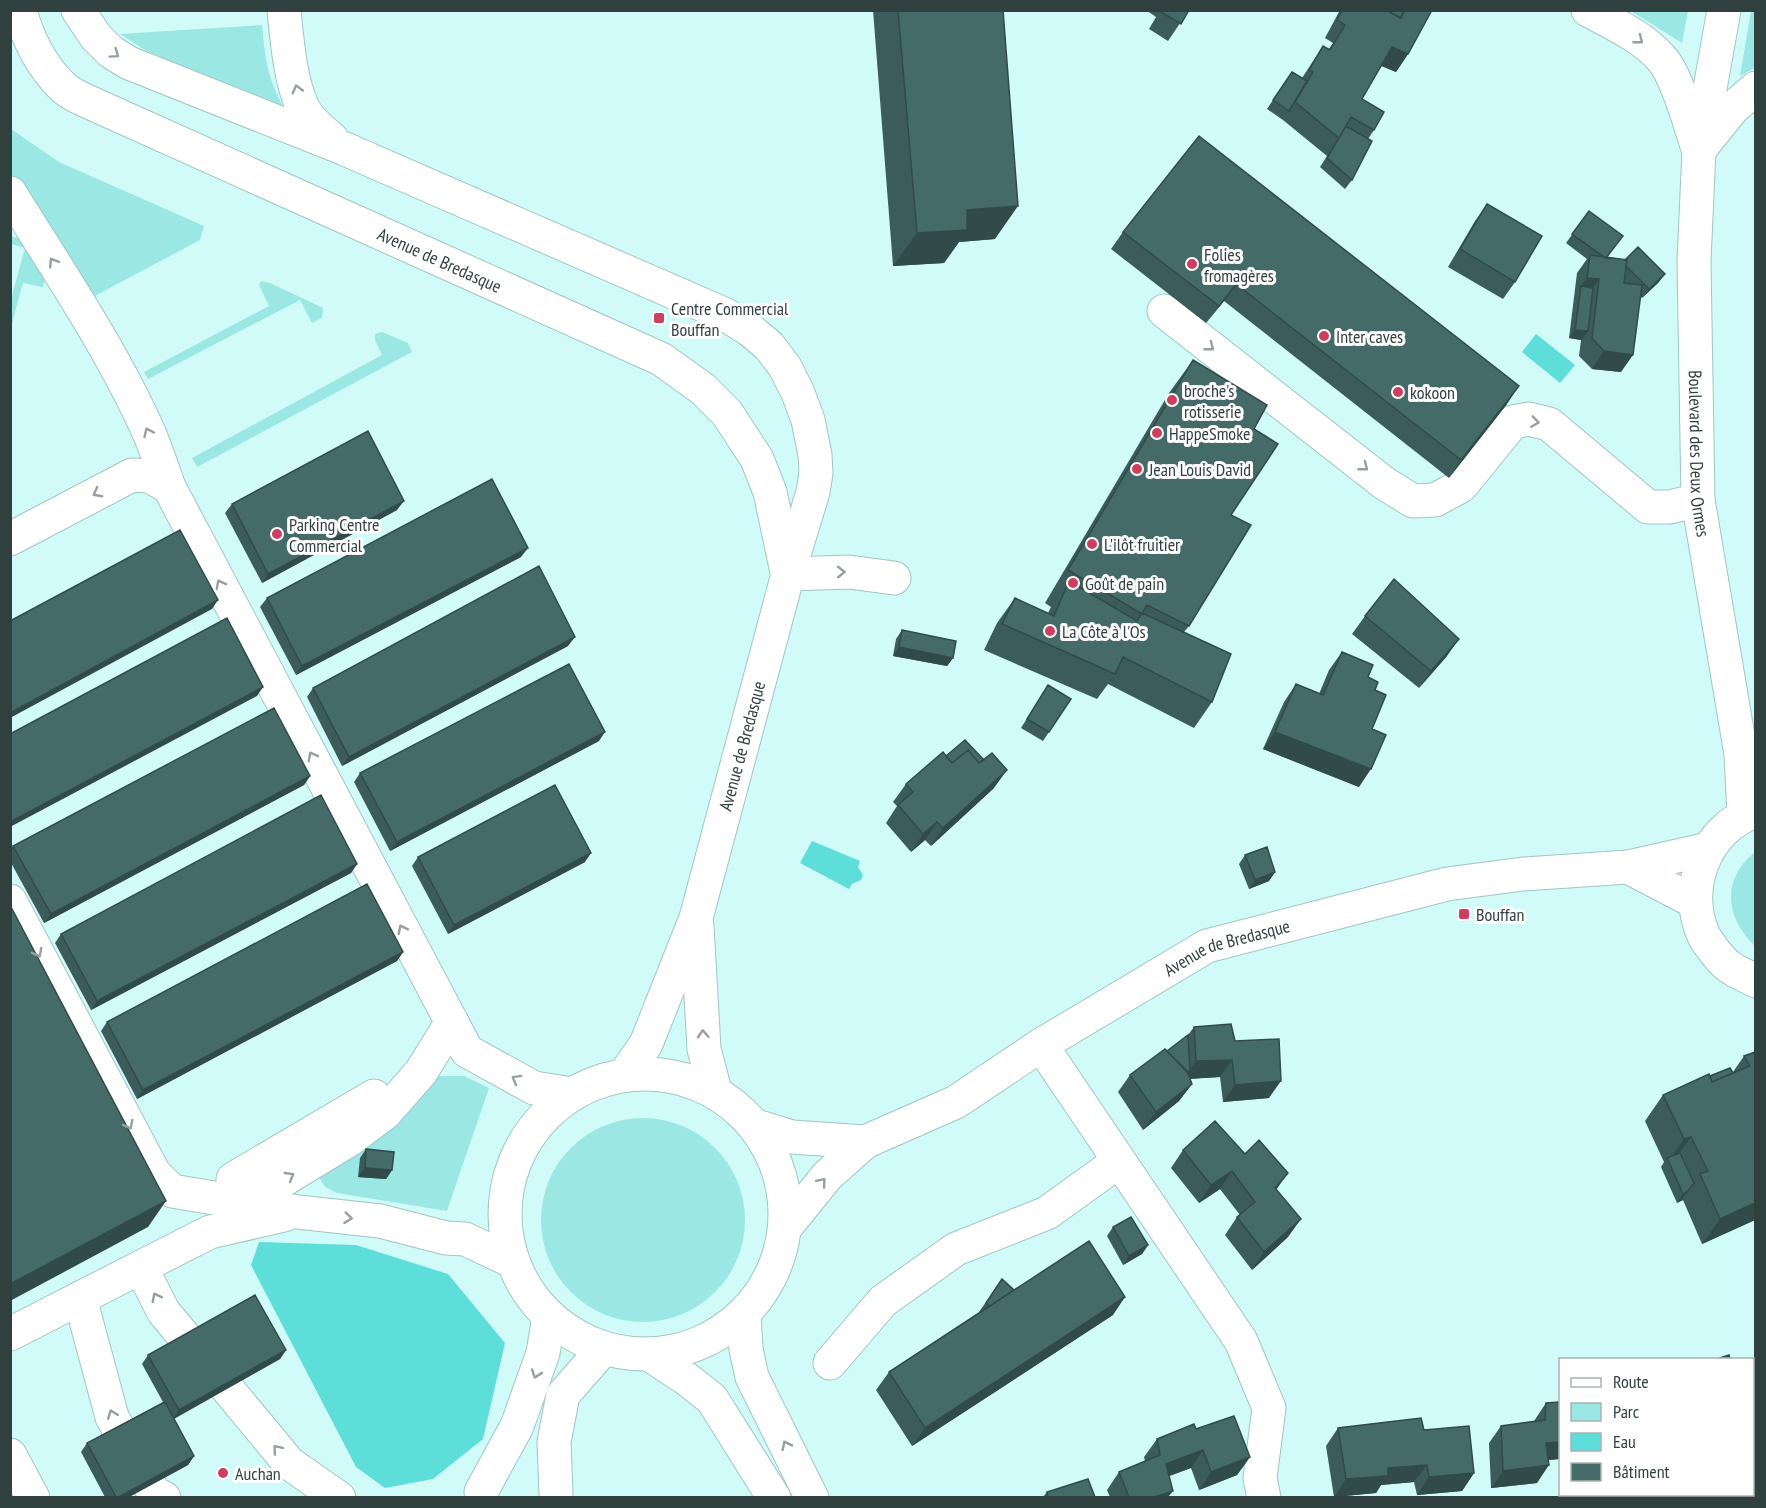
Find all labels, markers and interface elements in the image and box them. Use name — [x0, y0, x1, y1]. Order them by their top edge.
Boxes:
one-way arrow — [1632, 32, 1643, 43]
one-way arrow — [109, 47, 120, 58]
one-way arrow — [292, 84, 304, 95]
street label: Avenue de Bredasque — [374, 222, 505, 297]
place label: Folies fromagères — [1204, 243, 1274, 287]
marker: Folies fromagères — [1185, 257, 1199, 271]
one-way arrow — [49, 258, 61, 268]
place label: Centre Commercial Bouffan — [671, 297, 789, 341]
marker: Centre Commercial Bouffan — [652, 311, 666, 325]
place label: Inter caves — [1336, 325, 1403, 348]
marker: Inter caves — [1317, 329, 1331, 343]
one-way arrow — [1203, 340, 1214, 351]
street label: Boulevard des Deux Ormes — [1684, 370, 1716, 538]
place label: broche's rotisserie — [1184, 379, 1241, 423]
place label: kokoon — [1410, 381, 1455, 404]
marker: kokoon — [1391, 385, 1405, 399]
marker: broche's rotisserie — [1165, 393, 1179, 407]
one-way arrow — [1530, 415, 1540, 427]
place label: HappeSmoke — [1169, 422, 1250, 445]
marker: HappeSmoke — [1150, 426, 1164, 440]
one-way arrow — [143, 428, 155, 439]
place label: Jean Louis David — [1148, 458, 1251, 481]
one-way arrow — [1357, 460, 1368, 471]
marker: Jean Louis David — [1130, 462, 1144, 476]
one-way arrow — [92, 486, 103, 497]
place label: Parking Centre Commercial — [289, 513, 380, 557]
marker: Parking Centre Commercial — [270, 527, 284, 541]
place label: L'ilôt fruitier — [1104, 533, 1180, 556]
marker: L'ilôt fruitier — [1085, 537, 1099, 551]
one-way arrow — [837, 566, 846, 578]
place label: Goût de pain — [1085, 572, 1164, 595]
marker: Goût de pain — [1066, 576, 1080, 590]
one-way arrow — [216, 580, 227, 590]
place label: La Côte à l'Os — [1062, 620, 1146, 643]
marker: La Côte à l'Os — [1043, 624, 1057, 638]
street label: Avenue de Bredasque — [714, 679, 770, 813]
one-way arrow — [308, 751, 319, 762]
place label: Bouffan — [1476, 903, 1524, 926]
marker: Bouffan — [1457, 907, 1471, 921]
street label: Avenue de Bredasque — [1159, 914, 1292, 981]
one-way arrow — [398, 924, 409, 935]
one-way arrow — [31, 946, 42, 957]
one-way arrow — [697, 1029, 710, 1038]
one-way arrow — [512, 1074, 522, 1086]
one-way arrow — [122, 1119, 133, 1129]
one-way arrow — [284, 1172, 294, 1183]
one-way arrow — [815, 1178, 826, 1189]
one-way arrow — [344, 1211, 353, 1223]
one-way arrow — [152, 1292, 163, 1303]
legend — [1559, 1358, 1754, 1496]
one-way arrow — [530, 1368, 543, 1379]
text: Route — [1613, 1370, 1649, 1393]
text: Parc — [1613, 1400, 1640, 1423]
one-way arrow — [107, 1409, 119, 1420]
text: Eau — [1613, 1430, 1636, 1453]
one-way arrow — [781, 1441, 793, 1452]
one-way arrow — [273, 1445, 284, 1456]
text: Bâtiment — [1613, 1460, 1670, 1483]
place label: Auchan — [235, 1462, 281, 1485]
marker: Auchan — [216, 1466, 230, 1480]

